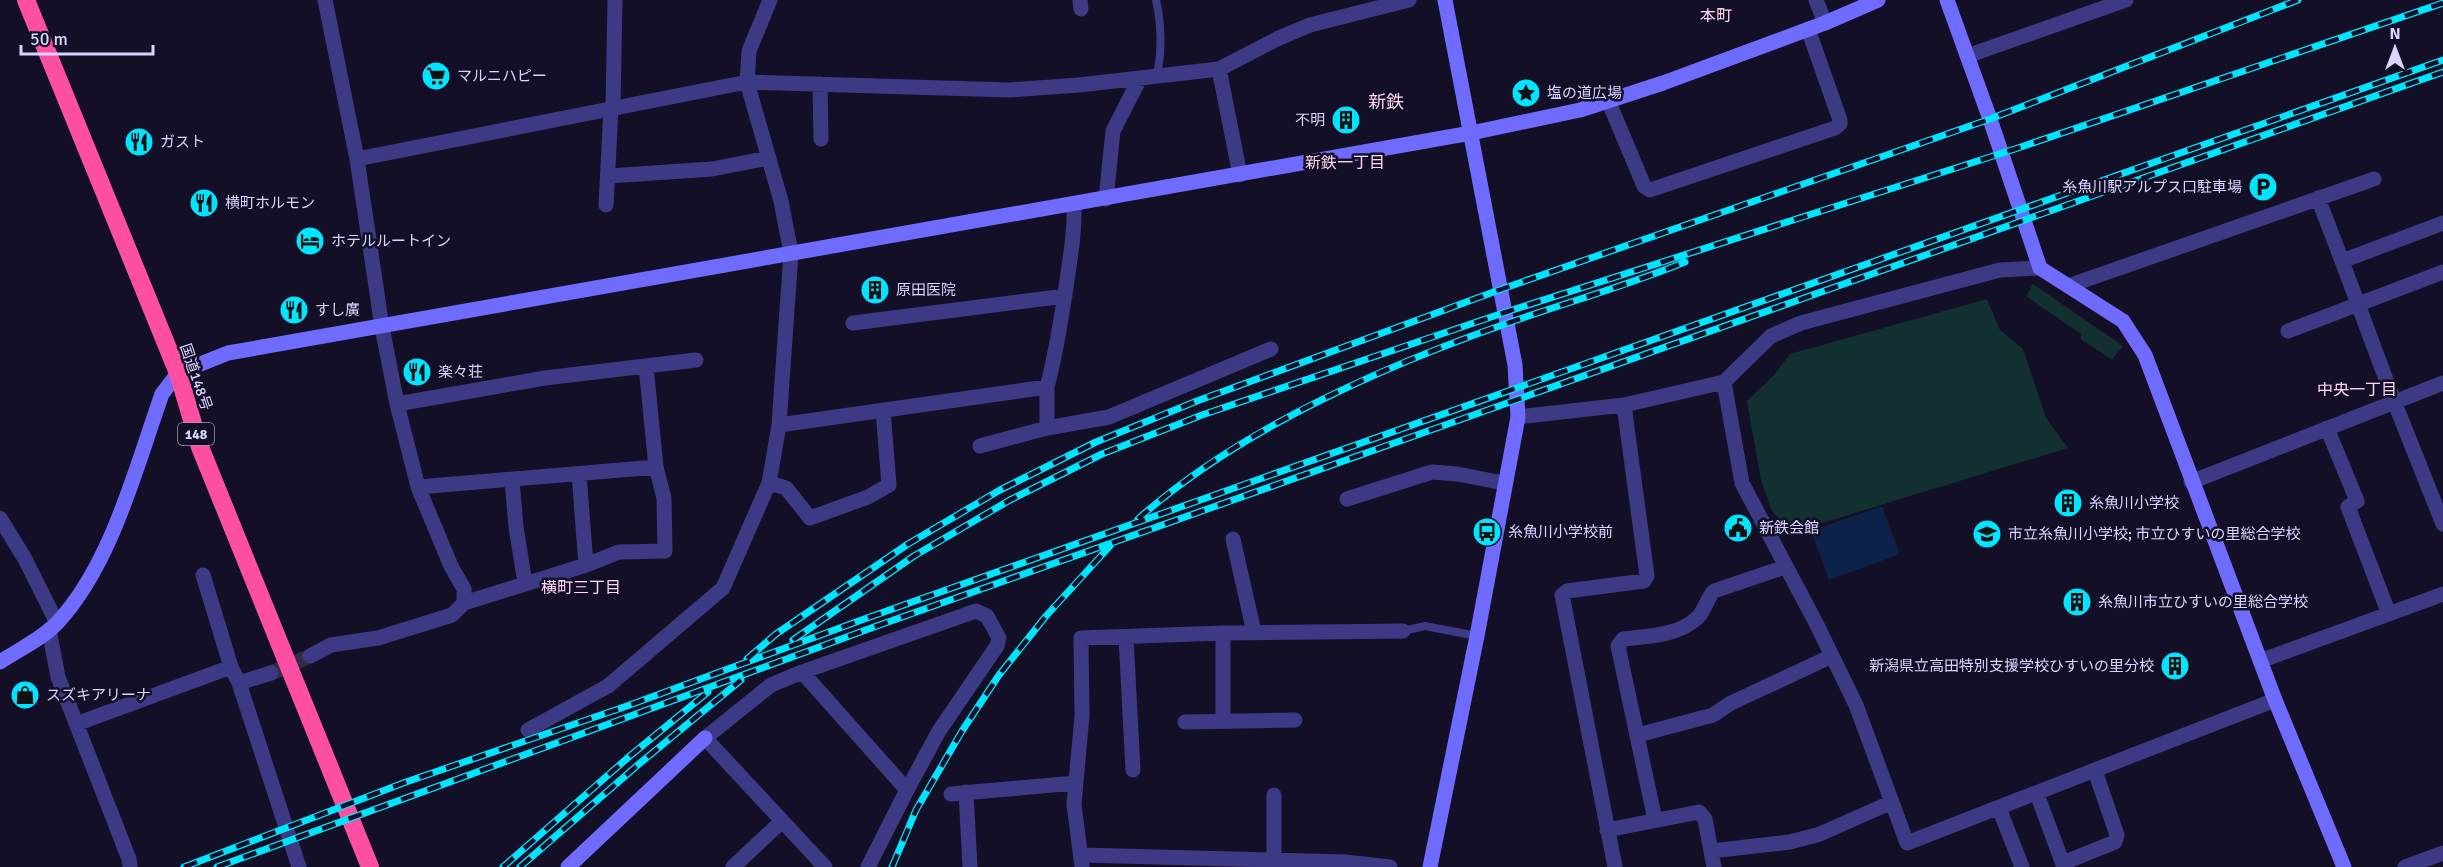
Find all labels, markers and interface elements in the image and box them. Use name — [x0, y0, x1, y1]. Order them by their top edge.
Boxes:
district label: 本町 — [1700, 6, 1732, 26]
scale bar — [21, 18, 153, 56]
north arrow — [2365, 18, 2425, 78]
text: N — [2389, 24, 2401, 44]
text: 50 m — [30, 28, 68, 50]
supermarket icon: マルニハピー — [420, 60, 452, 92]
place label: マルニハピー — [457, 67, 547, 85]
place icon: 塩の道広場 — [1510, 77, 1542, 109]
place label: 塩の道広場 — [1547, 84, 1622, 102]
district label: 新鉄 — [1368, 91, 1404, 113]
building icon: 不明 — [1330, 104, 1362, 136]
place label: 不明 — [1295, 111, 1325, 129]
restaurant icon: ガスト — [123, 126, 155, 158]
place label: ガスト — [160, 133, 205, 151]
district label: 新鉄一丁目 — [1305, 153, 1385, 173]
parking icon: 糸魚川駅アルプス口駐車場 — [2247, 171, 2279, 203]
place label: 糸魚川駅アルプス口駐車場 — [2062, 178, 2242, 196]
restaurant icon: 横町ホルモン — [188, 187, 220, 219]
place label: 横町ホルモン — [225, 194, 315, 212]
hotel icon: ホテルルートイン — [294, 225, 326, 257]
place label: ホテルルートイン — [331, 232, 451, 250]
building icon: 原田医院 — [859, 274, 891, 306]
place label: 原田医院 — [896, 281, 956, 299]
restaurant icon: すし廣 — [278, 294, 310, 326]
place label: すし廣 — [315, 301, 360, 319]
street label: 国道148号 — [176, 341, 216, 413]
restaurant icon: 楽々荘 — [401, 356, 433, 388]
place label: 楽々荘 — [438, 363, 483, 381]
district label: 中央一丁目 — [2317, 380, 2397, 400]
road number: 148 — [178, 423, 214, 445]
building icon: 糸魚川小学校 — [2052, 487, 2084, 519]
place label: 糸魚川小学校 — [2089, 494, 2179, 512]
public building icon: 新鉄会館 — [1722, 512, 1754, 544]
bus stop icon: 糸魚川小学校前 — [1471, 516, 1503, 548]
school or university icon: 市立糸魚川小学校; 市立ひすいの里総合学校 — [1971, 518, 2003, 550]
place label: 新鉄会館 — [1759, 519, 1819, 537]
place label: 糸魚川小学校前 — [1508, 523, 1613, 541]
place label: 市立糸魚川小学校; 市立ひすいの里総合学校 — [2008, 525, 2300, 543]
district label: 横町三丁目 — [541, 578, 621, 598]
building icon: 糸魚川市立ひすいの里総合学校 — [2061, 586, 2093, 618]
place label: 糸魚川市立ひすいの里総合学校 — [2098, 593, 2308, 611]
building icon: 新潟県立高田特別支援学校ひすいの里分校 — [2159, 650, 2191, 682]
place label: 新潟県立高田特別支援学校ひすいの里分校 — [1869, 657, 2154, 675]
shop icon: スズキアリーナ — [9, 679, 41, 711]
place label: スズキアリーナ — [46, 686, 151, 704]

